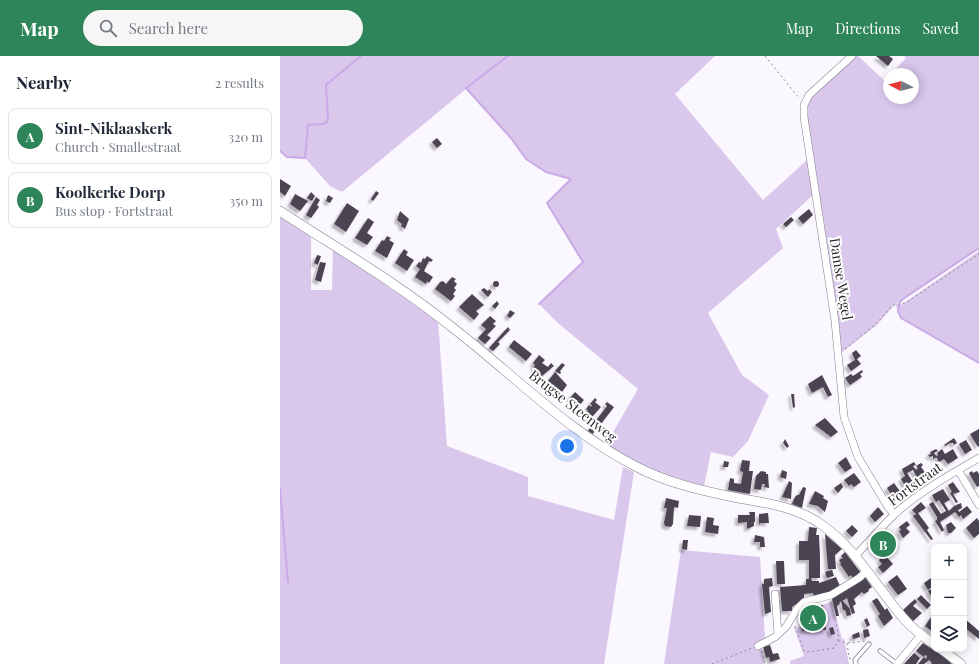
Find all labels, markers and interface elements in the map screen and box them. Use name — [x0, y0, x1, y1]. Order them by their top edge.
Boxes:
search box — [83, 10, 363, 46]
text: Map — [20, 15, 59, 41]
icon: search — [97, 17, 119, 39]
text: Search here — [129, 18, 208, 38]
text: Map — [786, 19, 813, 38]
text: Directions — [835, 19, 901, 38]
text: Saved — [923, 19, 959, 38]
north arrow — [883, 68, 919, 104]
text: Nearby — [16, 71, 71, 93]
text: 2 results — [215, 74, 264, 91]
text: Sint-Niklaaskerk — [55, 118, 172, 138]
text: A — [26, 128, 34, 145]
text: 320 m — [228, 128, 263, 145]
text: Church · Smallestraat — [55, 138, 181, 155]
text: Koolkerke Dorp — [55, 182, 165, 202]
text: B — [26, 192, 34, 209]
text: 350 m — [229, 192, 263, 209]
text: Bus stop · Fortstraat — [55, 202, 173, 219]
street label: Damse Wegel — [826, 236, 857, 321]
street label: Brugse Steenweg — [525, 365, 622, 446]
your location — [557, 436, 577, 456]
street label: Fortstraat — [884, 457, 947, 510]
pin: B — [870, 529, 896, 559]
map controls — [931, 544, 967, 652]
button: + — [931, 544, 967, 580]
button: − — [931, 580, 967, 616]
pin: A — [800, 603, 826, 633]
button: layers — [931, 616, 967, 652]

